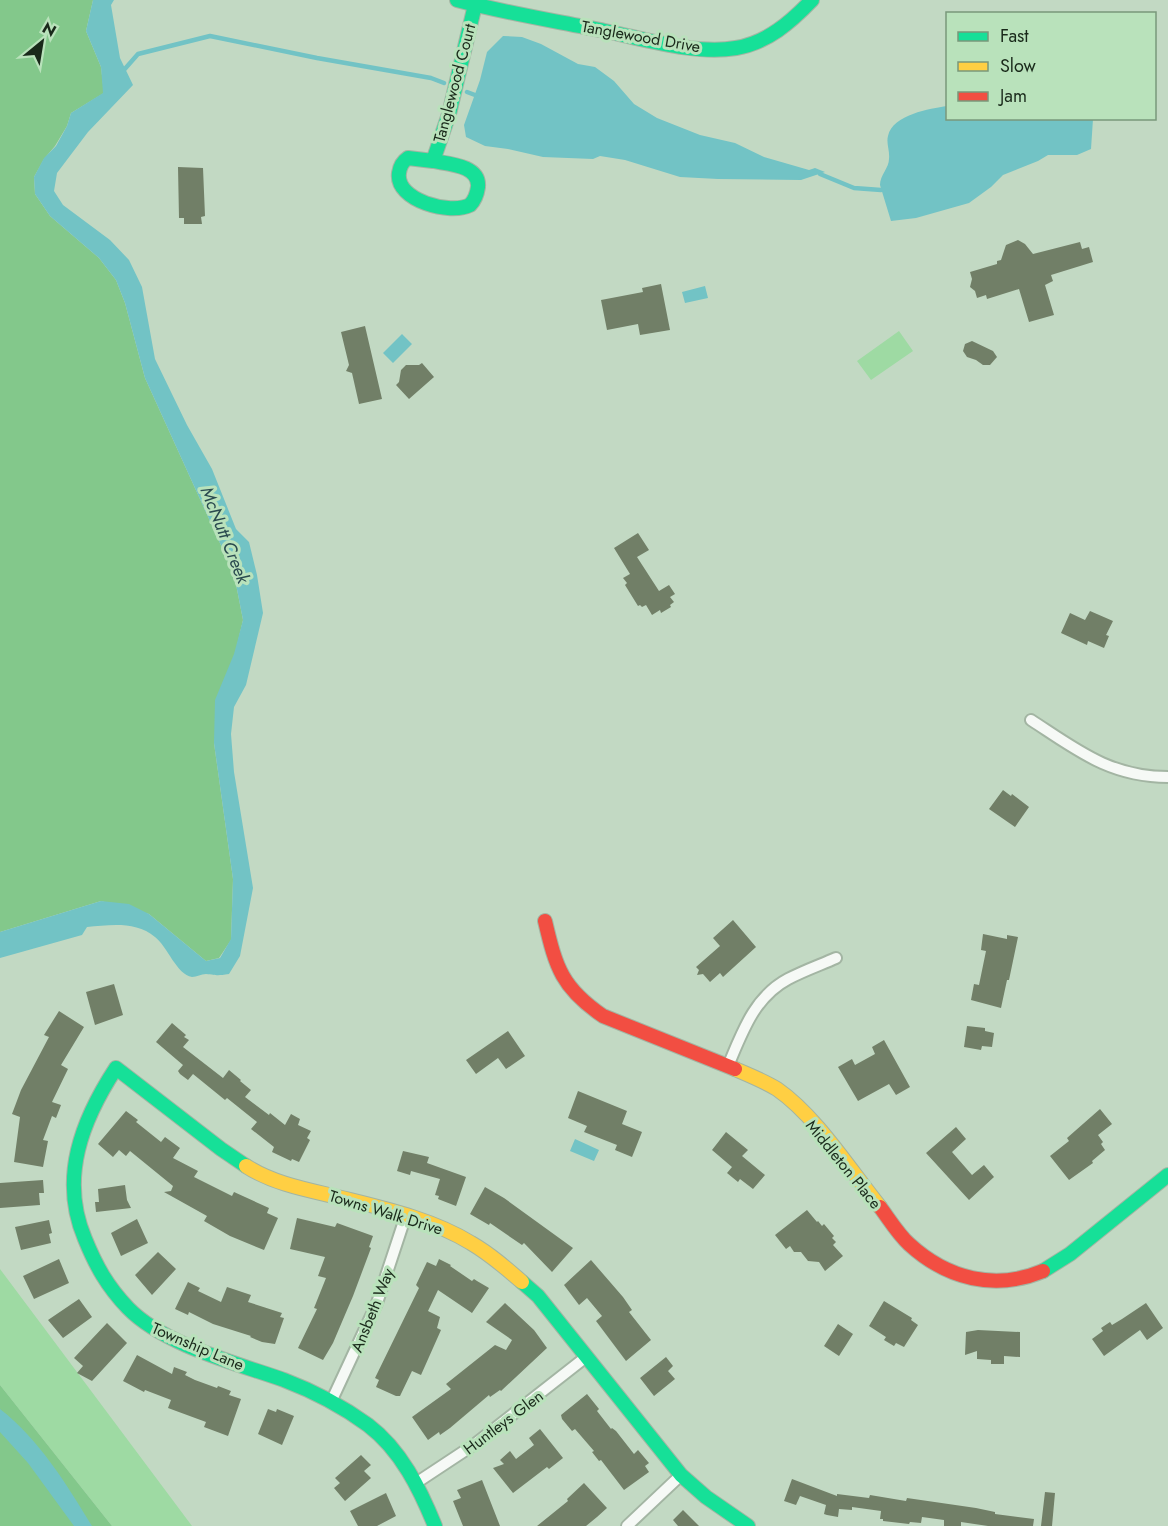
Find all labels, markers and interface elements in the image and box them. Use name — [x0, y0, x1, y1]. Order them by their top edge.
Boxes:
north arrow — [12, 12, 72, 72]
legend — [946, 12, 1156, 120]
street label: Tanglewood Drive — [580, 15, 702, 58]
text: N — [38, 16, 61, 43]
street label: Tanglewood Court — [428, 21, 481, 145]
text: Fast — [1000, 23, 1029, 49]
text: Slow — [1000, 53, 1037, 79]
text: Jam — [998, 83, 1027, 109]
water label: McNutt Creek — [194, 483, 257, 589]
street label: Middleton Place — [800, 1115, 887, 1214]
street label: Towns Walk Drive — [326, 1184, 446, 1241]
street label: Ansbeth Way — [345, 1264, 400, 1356]
street label: Township Lane — [148, 1317, 247, 1376]
street label: Huntleys Glen — [459, 1385, 548, 1460]

